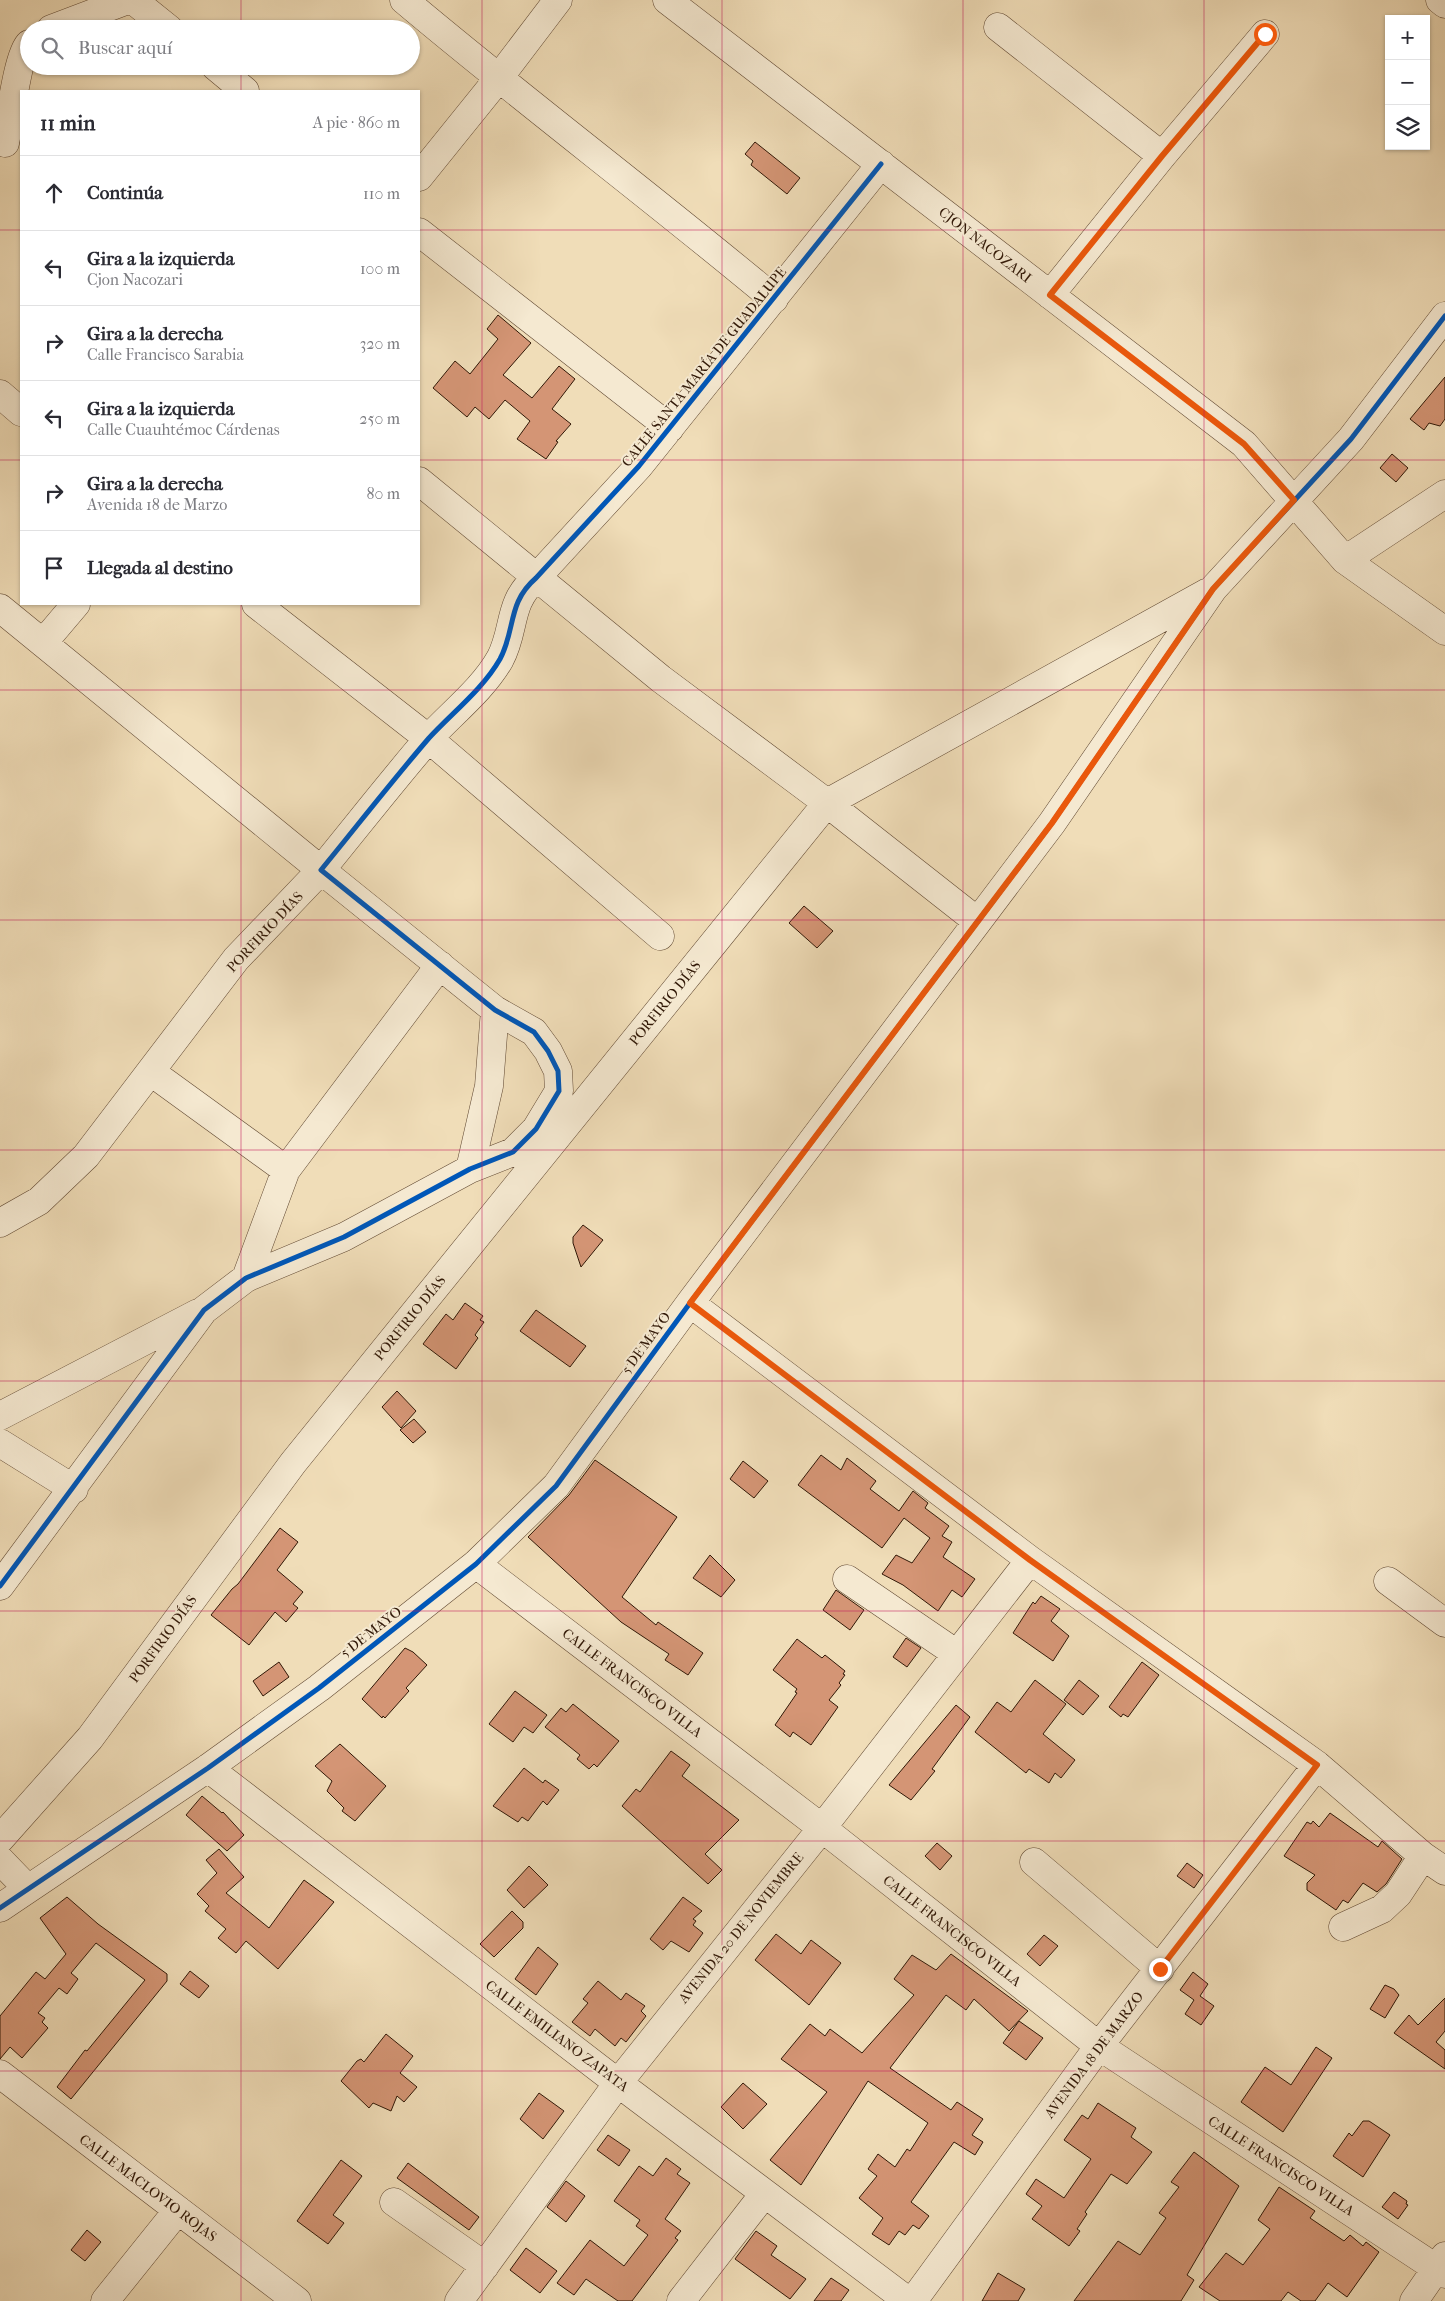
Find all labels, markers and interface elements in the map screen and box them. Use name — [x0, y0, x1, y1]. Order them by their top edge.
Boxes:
map controls — [1385, 15, 1430, 150]
button: + — [1385, 15, 1430, 60]
search box — [20, 20, 420, 75]
route start — [1254, 23, 1277, 46]
icon: search — [38, 34, 66, 62]
text: Buscar aquí — [78, 37, 172, 59]
button: − — [1385, 60, 1430, 105]
button: layers — [1385, 105, 1430, 150]
text: 11 min — [40, 111, 95, 135]
text: A pie · 860 m — [313, 113, 400, 132]
icon: ahead — [40, 179, 68, 207]
text: Continúa — [87, 182, 163, 204]
text: 110 m — [363, 184, 400, 203]
street label: CJON NACOZARI — [935, 204, 1035, 287]
text: Gira a la izquierda — [87, 248, 234, 270]
icon: left — [40, 254, 68, 282]
text: 100 m — [360, 259, 400, 278]
street label: CALLE SANTA MARÍA DE GUADALUPE — [617, 263, 790, 470]
text: Cjon Nacozari — [87, 270, 183, 289]
text: Gira a la derecha — [87, 323, 223, 345]
icon: right — [40, 329, 68, 357]
text: 320 m — [360, 334, 400, 353]
text: Calle Francisco Sarabia — [87, 345, 244, 364]
text: Gira a la izquierda — [87, 398, 234, 420]
icon: left — [40, 404, 68, 432]
text: 250 m — [359, 409, 400, 428]
text: Calle Cuauhtémoc Cárdenas — [87, 420, 280, 439]
text: Gira a la derecha — [87, 473, 223, 495]
icon: right — [40, 479, 68, 507]
text: 80 m — [366, 484, 400, 503]
text: Avenida 18 de Marzo — [87, 495, 227, 514]
icon: arrive — [40, 554, 68, 582]
text: Llegada al destino — [87, 557, 233, 579]
street label: PORFIRIO DÍAS — [222, 887, 307, 976]
street label: PORFIRIO DÍAS — [625, 956, 704, 1049]
street label: PORFIRIO DÍAS — [370, 1271, 449, 1364]
street label: 5 DE MAYO — [618, 1309, 674, 1377]
street label: PORFIRIO DÍAS — [125, 1591, 201, 1686]
street label: 5 DE MAYO — [337, 1603, 405, 1661]
street label: CALLE FRANCISCO VILLA — [559, 1625, 706, 1742]
street label: AVENIDA 20 DE NOVIEMBRE — [674, 1849, 807, 2008]
street label: CALLE FRANCISCO VILLA — [880, 1872, 1025, 1991]
route end — [1149, 1958, 1172, 1981]
street label: CALLE EMILIANO ZAPATA — [482, 1977, 633, 2096]
street label: AVENIDA 18 DE MARZO — [1040, 1988, 1147, 2122]
street label: CALLE FRANCISCO VILLA — [1205, 2112, 1358, 2220]
street label: CALLE MACLOVIO ROJAS — [76, 2131, 220, 2245]

